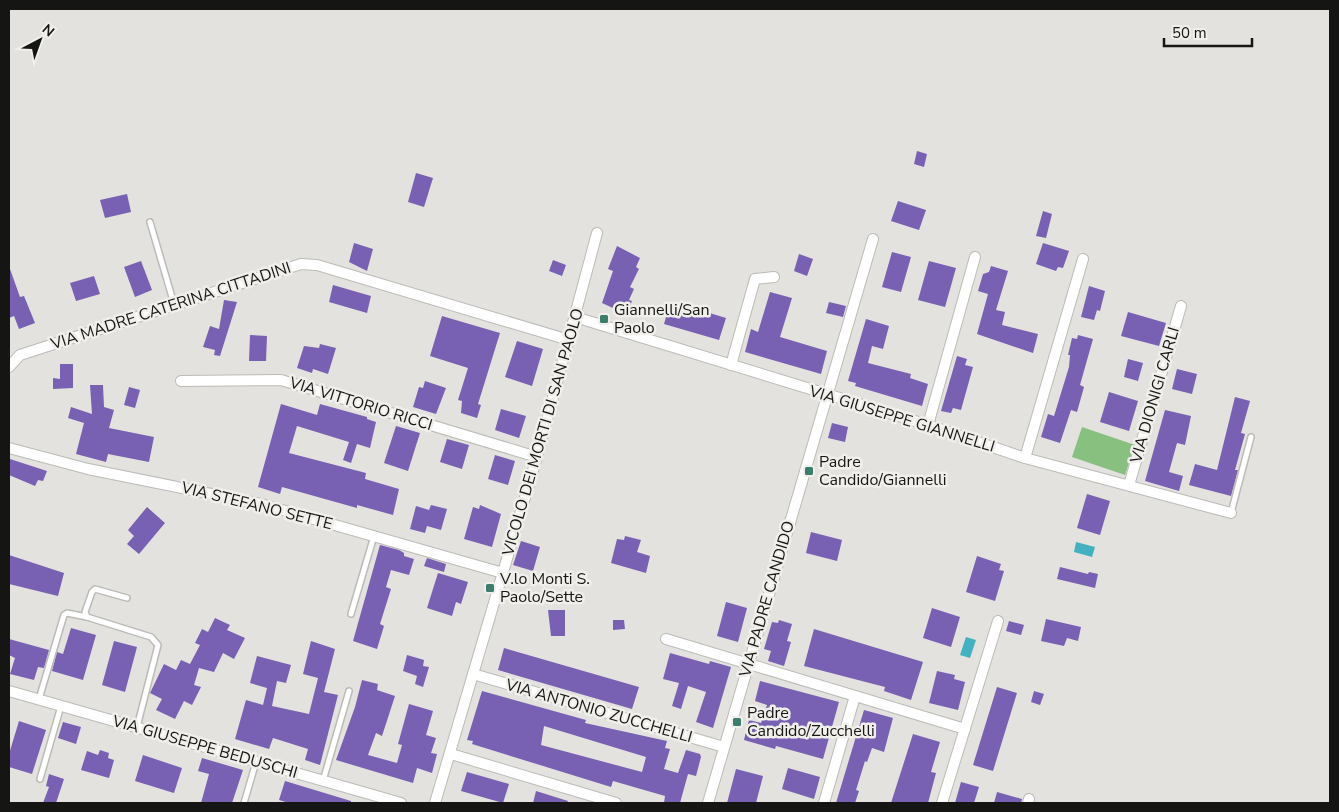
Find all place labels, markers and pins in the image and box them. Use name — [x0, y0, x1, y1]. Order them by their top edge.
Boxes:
place label: Giannelli/San Paolo — [614, 299, 710, 339]
marker: Giannelli/San Paolo — [598, 313, 610, 325]
place label: Padre Candido/Giannelli — [819, 451, 946, 491]
marker: Padre Candido/Giannelli — [803, 465, 815, 477]
place label: V.lo Monti S. Paolo/Sette — [499, 568, 590, 608]
marker: V.lo Monti S. Paolo/Sette — [484, 582, 496, 594]
place label: Padre Candido/Zucchelli — [747, 702, 875, 742]
marker: Padre Candido/Zucchelli — [731, 716, 743, 728]

